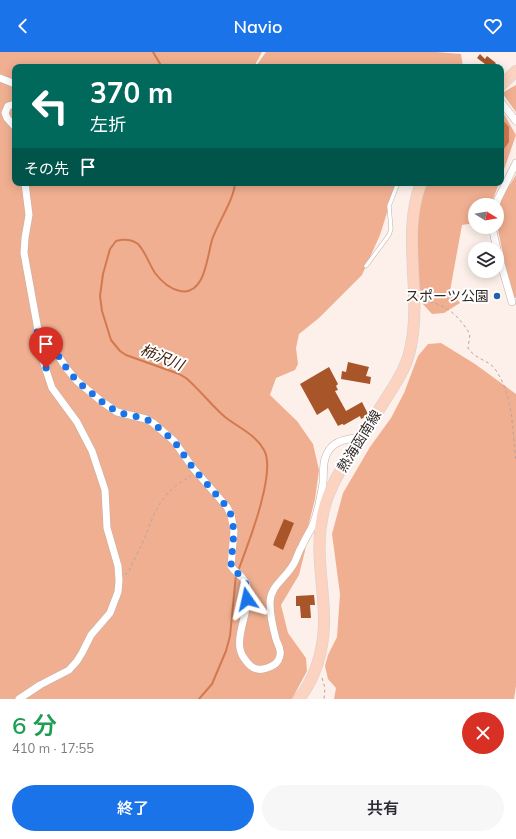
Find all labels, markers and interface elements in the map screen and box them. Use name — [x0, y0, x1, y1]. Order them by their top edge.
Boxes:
icon: back — [12, 15, 34, 37]
text: Navio — [234, 15, 282, 38]
icon: heart — [482, 15, 504, 37]
text: 370 m — [90, 75, 173, 110]
icon: left — [24, 80, 76, 132]
text: 左折 — [90, 113, 126, 136]
icon: arrive — [77, 156, 99, 178]
text: その先 — [24, 159, 69, 178]
north arrow — [468, 198, 504, 234]
map controls — [468, 198, 504, 278]
button: layers — [468, 242, 504, 278]
place label: スポーツ公園 — [405, 287, 489, 305]
marker: スポーツ公園 — [492, 291, 502, 301]
pin — [29, 327, 63, 368]
icon: arrive — [35, 333, 57, 355]
water label: 柿沢川 — [138, 340, 188, 375]
street label: 熱海函南線 — [333, 407, 385, 475]
position arrow — [226, 578, 268, 620]
text: 6 分 — [12, 710, 57, 740]
button: close — [462, 712, 504, 754]
text: 410 m · 17:55 — [12, 740, 94, 756]
button: 終了 — [12, 785, 254, 831]
button: 共有 — [262, 785, 504, 831]

